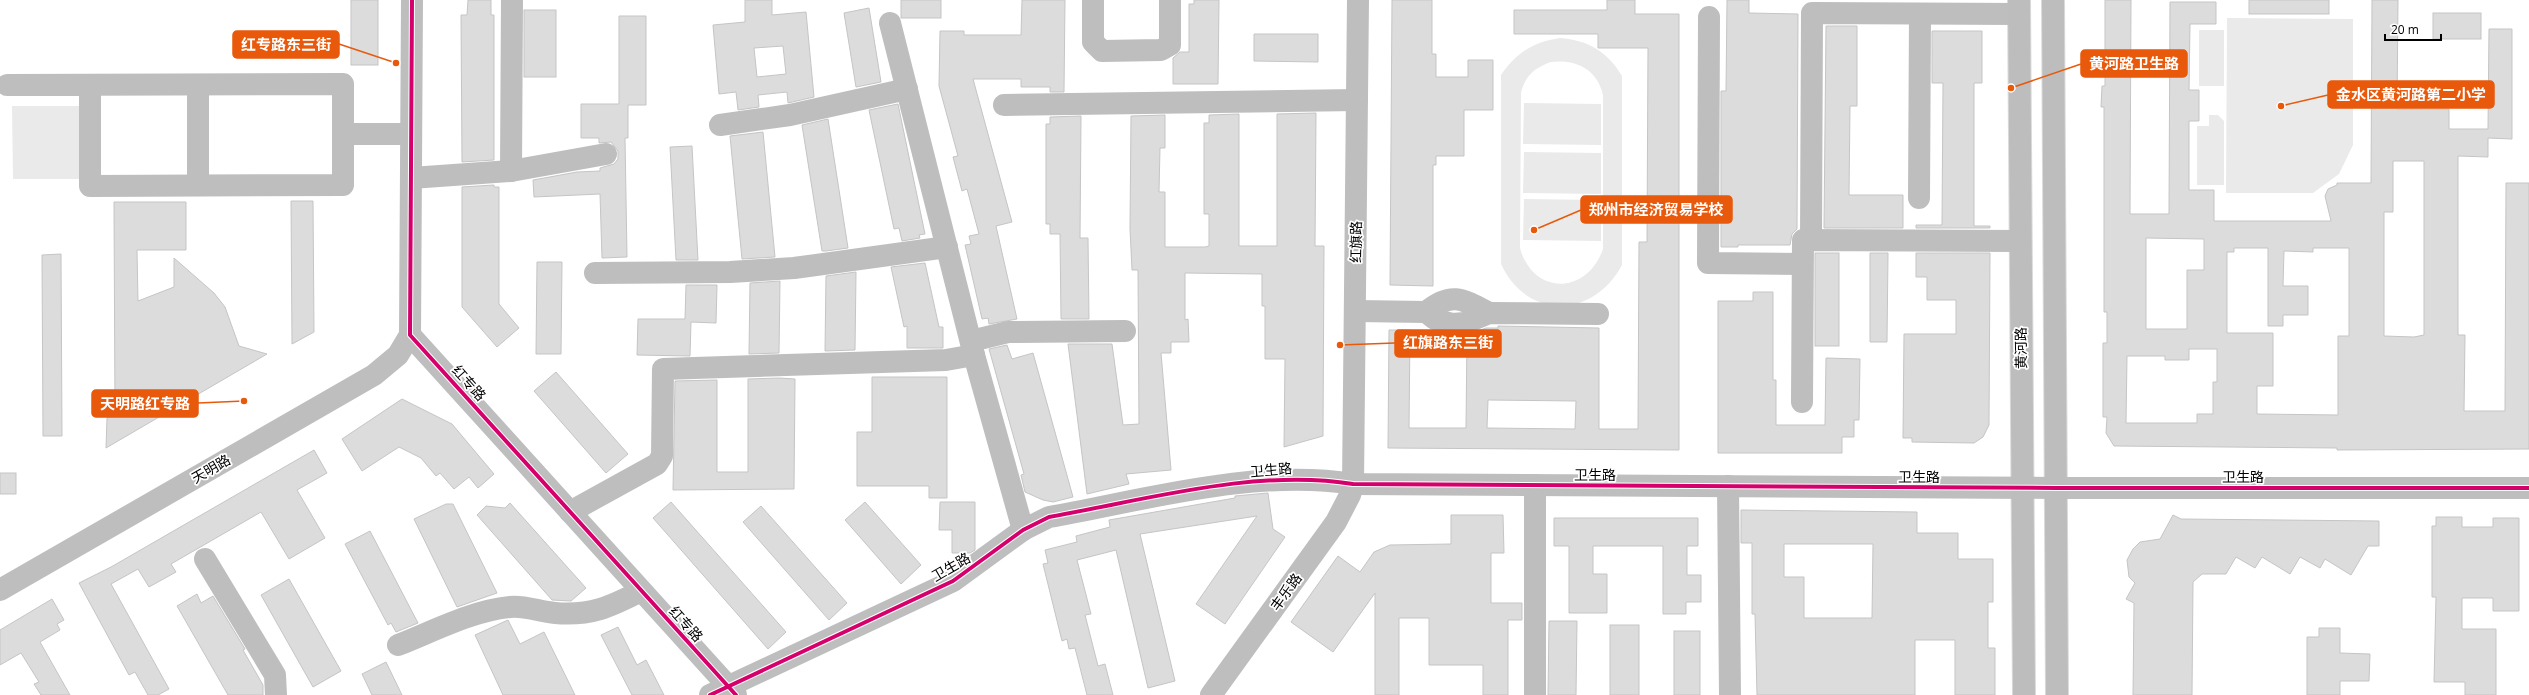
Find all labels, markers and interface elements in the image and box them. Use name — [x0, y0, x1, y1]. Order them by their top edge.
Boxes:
scale bar — [2385, 16, 2441, 42]
text: 20 m — [2391, 21, 2419, 38]
callout: 红专路东三街 — [233, 31, 339, 58]
text: 红专路东三街 — [241, 34, 331, 54]
callout: 黄河路卫生路 — [2081, 50, 2187, 77]
text: 黄河路卫生路 — [2089, 53, 2179, 73]
callout: 金水区黄河路第二小学 — [2328, 81, 2494, 108]
text: 金水区黄河路第二小学 — [2336, 84, 2486, 104]
callout: 郑州市经济贸易学校 — [1581, 196, 1732, 223]
text: 郑州市经济贸易学校 — [1588, 199, 1724, 219]
street label: 红旗路 — [1346, 221, 1365, 263]
street label: 黄河路 — [2011, 327, 2030, 369]
callout: 红旗路东三街 — [1395, 330, 1501, 357]
text: 红旗路东三街 — [1403, 332, 1493, 352]
street label: 红专路 — [448, 361, 490, 405]
callout: 天明路红专路 — [92, 390, 198, 417]
text: 天明路红专路 — [100, 393, 190, 413]
street label: 天明路 — [188, 450, 234, 487]
street label: 卫生路 — [1249, 458, 1293, 481]
street label: 卫生路 — [1574, 465, 1616, 484]
street label: 卫生路 — [1898, 467, 1940, 486]
street label: 卫生路 — [2222, 467, 2264, 486]
street label: 卫生路 — [928, 548, 974, 585]
street label: 丰乐路 — [1266, 569, 1306, 614]
street label: 红专路 — [665, 602, 707, 646]

